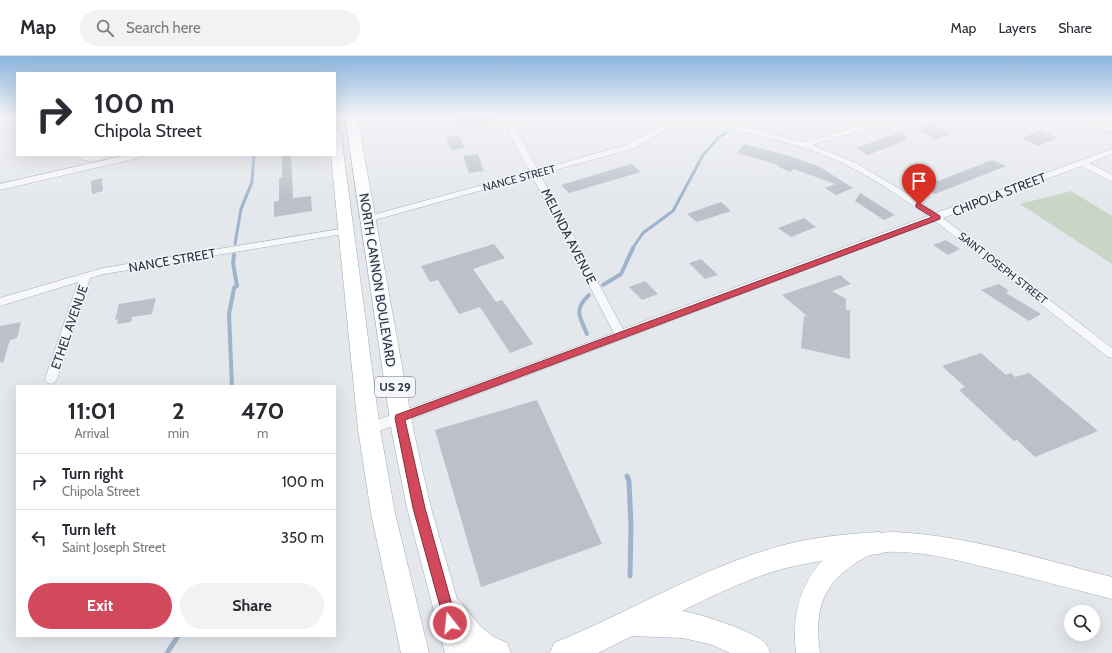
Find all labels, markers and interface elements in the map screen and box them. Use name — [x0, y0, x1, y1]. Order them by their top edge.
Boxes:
search box — [80, 10, 360, 46]
text: Map — [20, 16, 56, 39]
icon: search — [94, 17, 116, 39]
text: Search here — [126, 19, 201, 37]
text: Map — [951, 19, 976, 37]
text: Layers — [998, 19, 1036, 37]
text: Share — [1058, 19, 1092, 37]
text: 100 m — [94, 86, 175, 120]
icon: right — [28, 88, 80, 140]
text: Chipola Street — [94, 120, 202, 142]
street label: NANCE STREET — [481, 162, 557, 194]
pin — [902, 164, 936, 205]
street label: CHIPOLA STREET — [950, 169, 1048, 219]
icon: arrive — [908, 170, 930, 192]
street label: MELINDA AVENUE — [538, 186, 600, 286]
street label: NORTH CANNON BOULEVARD — [356, 192, 400, 368]
street label: SAINT JOSEPH STREET — [956, 229, 1051, 307]
street label: NANCE STREET — [127, 244, 217, 276]
street label: ETHEL AVENUE — [47, 283, 91, 371]
road number: US 29 — [375, 377, 415, 397]
text: 11:01 — [67, 396, 116, 425]
text: 2 — [172, 396, 185, 425]
text: 470 — [241, 396, 285, 425]
text: Arrival — [75, 425, 109, 441]
text: min — [168, 425, 189, 441]
text: m — [257, 425, 268, 441]
text: Turn right — [62, 465, 123, 483]
icon: right — [28, 471, 50, 493]
text: 100 m — [282, 473, 324, 491]
text: Chipola Street — [62, 483, 140, 499]
text: Turn left — [62, 521, 116, 539]
icon: left — [28, 527, 50, 549]
text: 350 m — [281, 529, 324, 547]
text: Saint Joseph Street — [62, 539, 166, 555]
button: Exit — [28, 583, 172, 629]
button: Share — [180, 583, 324, 629]
position arrow — [429, 602, 471, 644]
map controls — [1064, 605, 1100, 641]
button: search — [1064, 605, 1100, 641]

